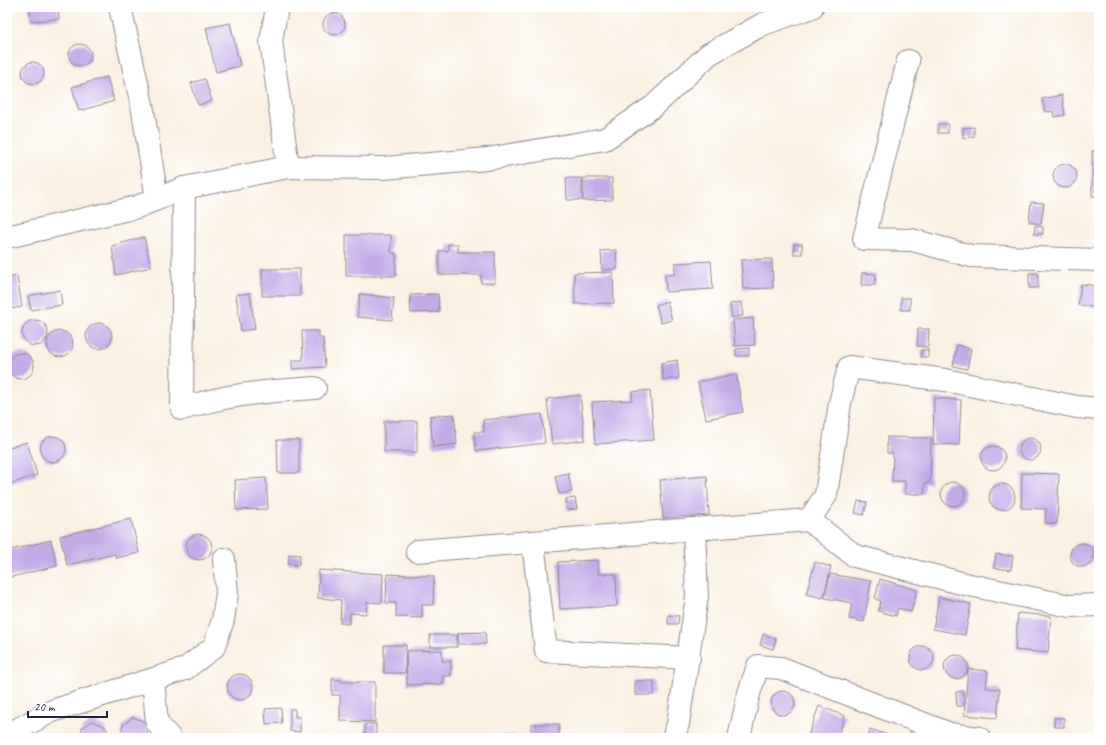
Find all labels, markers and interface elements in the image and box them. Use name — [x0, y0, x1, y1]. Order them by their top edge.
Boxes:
scale bar — [28, 693, 107, 719]
text: 20 m — [34, 699, 56, 715]

